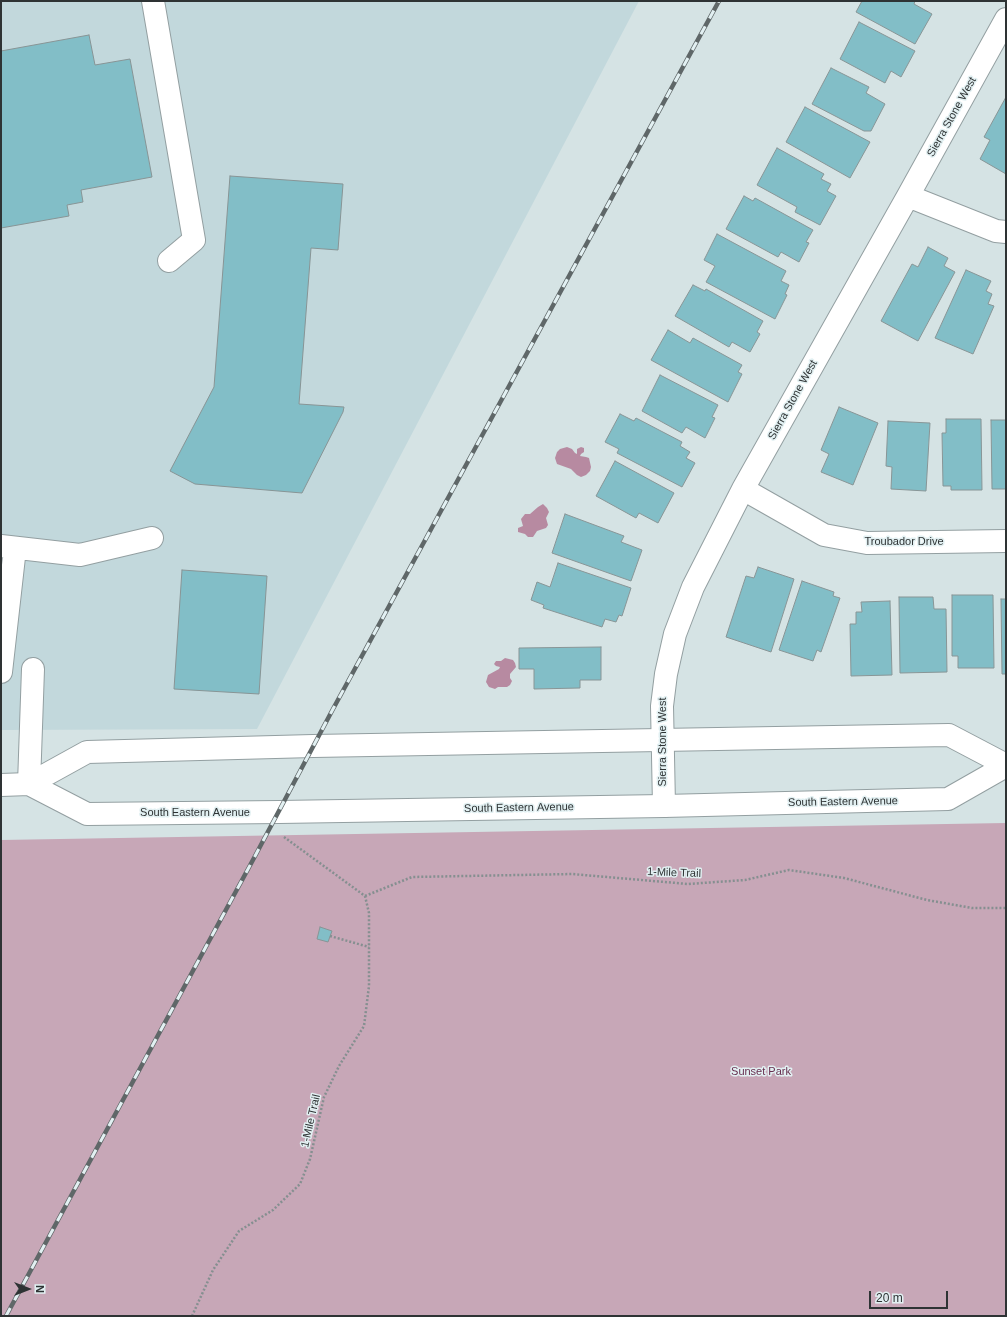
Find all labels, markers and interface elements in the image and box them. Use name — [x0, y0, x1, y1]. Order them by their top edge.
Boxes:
street label: Sierra Stone West — [925, 75, 979, 159]
street label: Sierra Stone West — [766, 358, 820, 442]
street label: Troubador Drive — [864, 535, 944, 549]
street label: Sierra Stone West — [656, 697, 670, 787]
street label: South Eastern Avenue — [788, 794, 898, 810]
street label: South Eastern Avenue — [464, 800, 574, 816]
street label: South Eastern Avenue — [140, 806, 250, 820]
street label: 1-Mile Trail — [647, 865, 701, 881]
park label: Sunset Park — [731, 1065, 791, 1079]
street label: 1-Mile Trail — [298, 1093, 324, 1149]
north arrow — [8, 1269, 48, 1309]
scale bar — [871, 1283, 950, 1309]
text: N — [34, 1285, 46, 1293]
text: 20 m — [876, 1291, 903, 1305]

